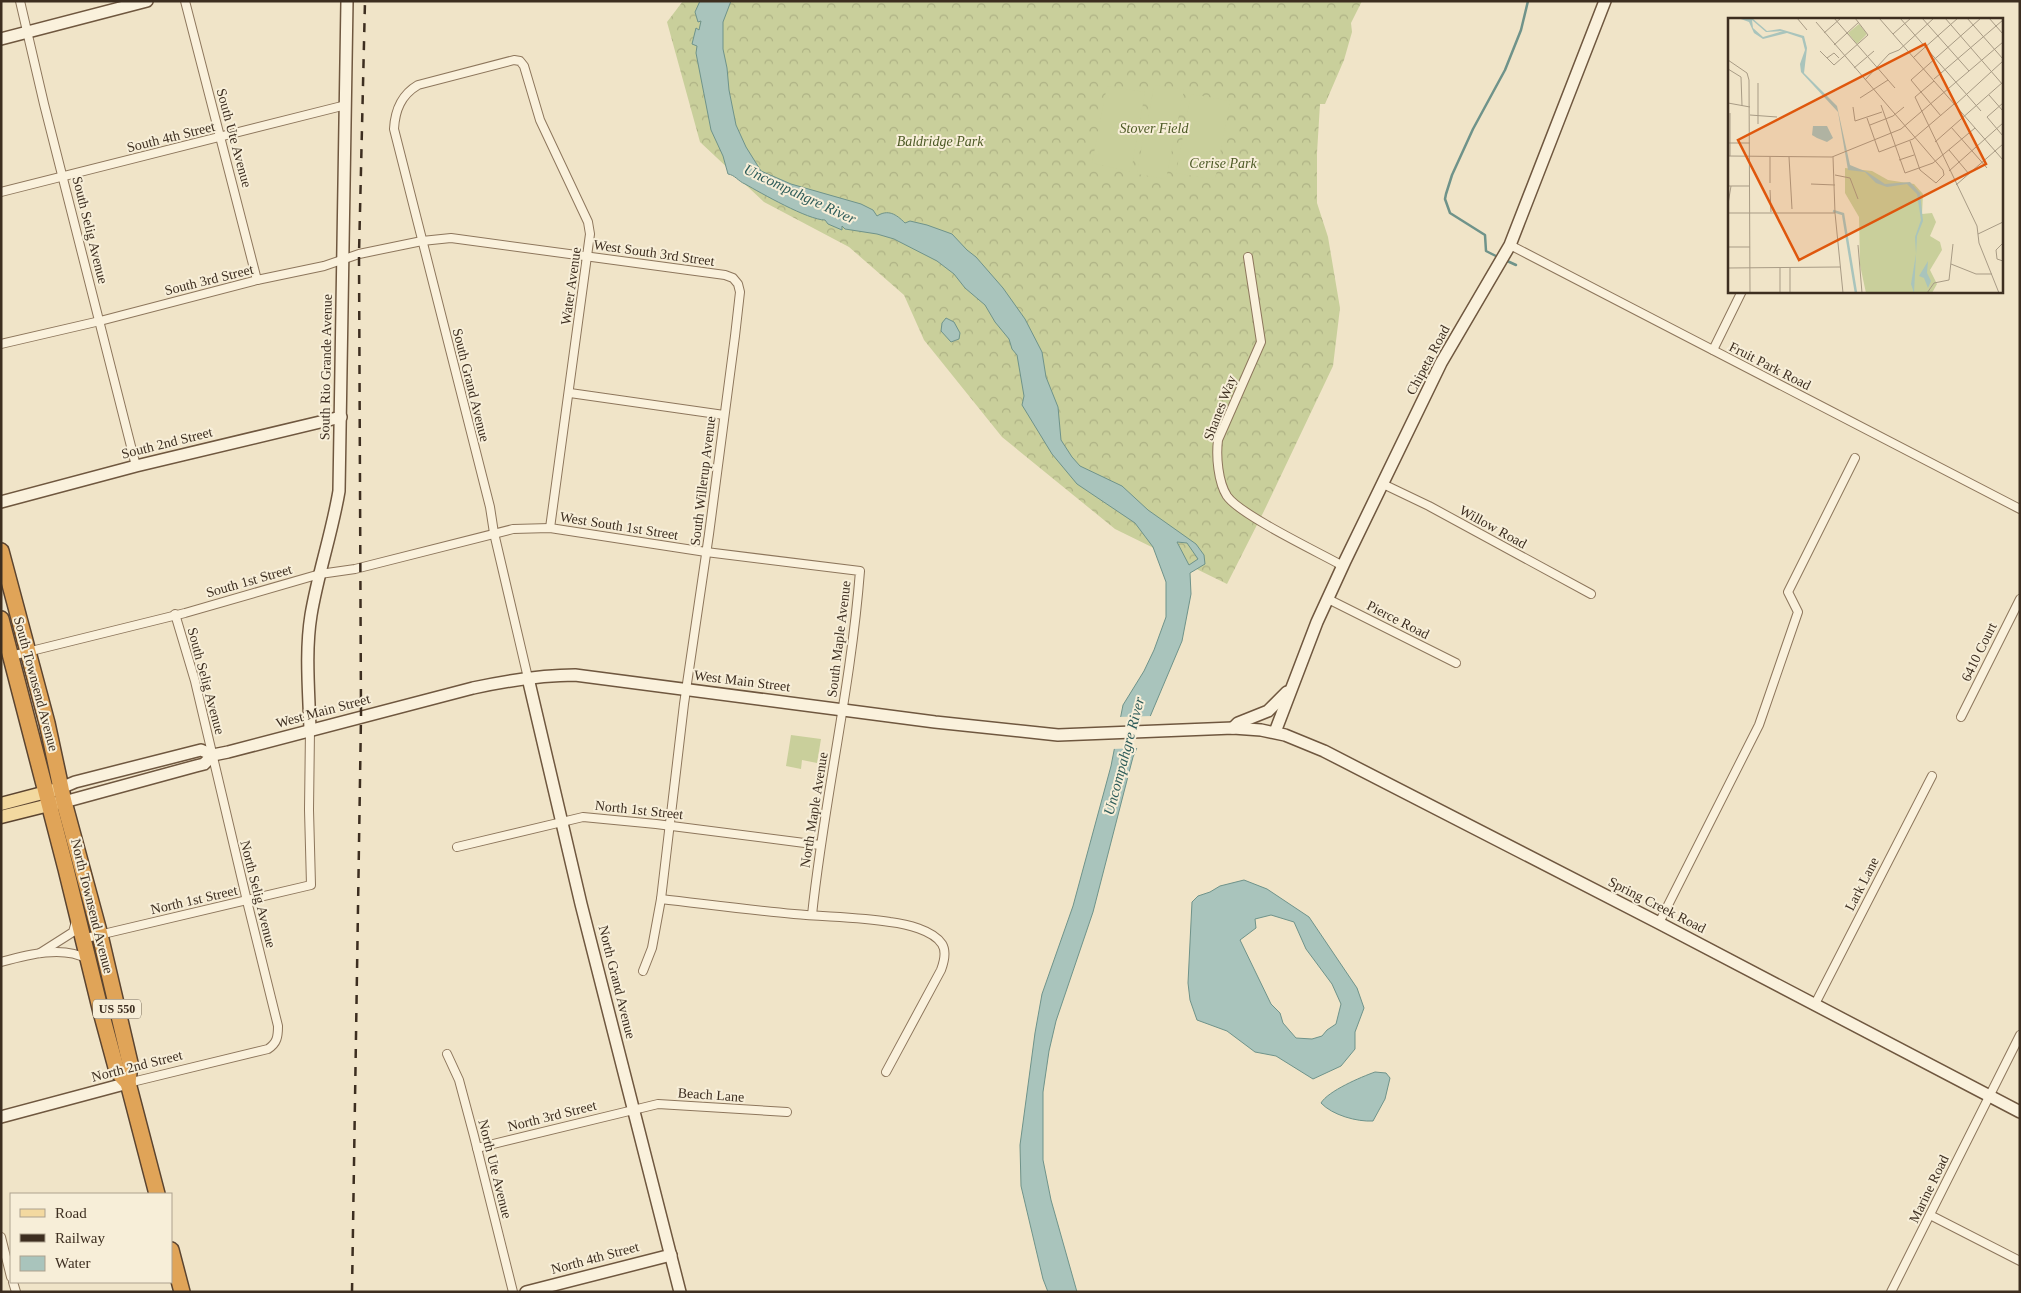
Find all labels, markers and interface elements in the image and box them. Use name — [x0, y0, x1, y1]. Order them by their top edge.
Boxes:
inset map — [1728, 18, 2004, 292]
street label: South Ute Avenue — [214, 87, 254, 189]
street label: South 4th Street — [125, 119, 217, 155]
park label: Stover Field — [1120, 121, 1189, 136]
park label: Baldridge Park — [897, 134, 984, 149]
park label: Cerise Park — [1189, 156, 1257, 171]
water label: Uncompahgre River — [742, 161, 859, 227]
street label: South Selig Avenue — [69, 175, 111, 285]
street label: West South 3rd Street — [592, 237, 716, 269]
street label: Water Avenue — [558, 246, 584, 326]
street label: South 3rd Street — [163, 262, 255, 298]
street label: South Rio Grande Avenue — [317, 294, 335, 440]
street label: Chipeta Road — [1403, 323, 1453, 397]
street label: South Grand Avenue — [450, 327, 492, 443]
street label: Fruit Park Road — [1727, 339, 1813, 393]
street label: Shanes Way — [1201, 373, 1239, 443]
street label: South Willerup Avenue — [688, 415, 718, 547]
street label: South 2nd Street — [120, 424, 214, 462]
street label: Willow Road — [1457, 502, 1529, 552]
street label: West South 1st Street — [559, 509, 679, 543]
street label: South 1st Street — [204, 562, 294, 600]
street label: South Maple Avenue — [824, 580, 854, 698]
street label: Pierce Road — [1364, 598, 1432, 642]
street label: South Townsend Avenue — [11, 615, 61, 753]
street label: 6410 Court — [1958, 620, 2000, 684]
street label: South Selig Avenue — [184, 626, 228, 736]
street label: West Main Street — [693, 668, 791, 694]
street label: West Main Street — [274, 691, 372, 731]
water label: Uncompahgre River — [1101, 695, 1147, 817]
street label: North Maple Avenue — [797, 751, 831, 869]
street label: North 1st Street — [594, 798, 684, 822]
street label: North Townsend Avenue — [68, 837, 116, 975]
street label: North Selig Avenue — [237, 839, 279, 949]
street label: Lark Lane — [1842, 855, 1882, 913]
street label: Spring Creek Road — [1606, 874, 1708, 936]
street label: North 1st Street — [149, 883, 239, 917]
street label: North Grand Avenue — [596, 924, 638, 1040]
road number: US 550 — [93, 1000, 141, 1019]
street label: North 2nd Street — [90, 1047, 184, 1085]
street label: Beach Lane — [677, 1085, 745, 1105]
street label: North 3rd Street — [506, 1098, 598, 1134]
street label: North Ute Avenue — [475, 1118, 515, 1220]
street label: Marine Road — [1906, 1153, 1952, 1225]
legend — [10, 1193, 172, 1283]
text: Road — [55, 1205, 87, 1221]
text: Railway — [55, 1230, 105, 1246]
street label: North 4th Street — [549, 1239, 641, 1277]
text: Water — [55, 1255, 90, 1271]

